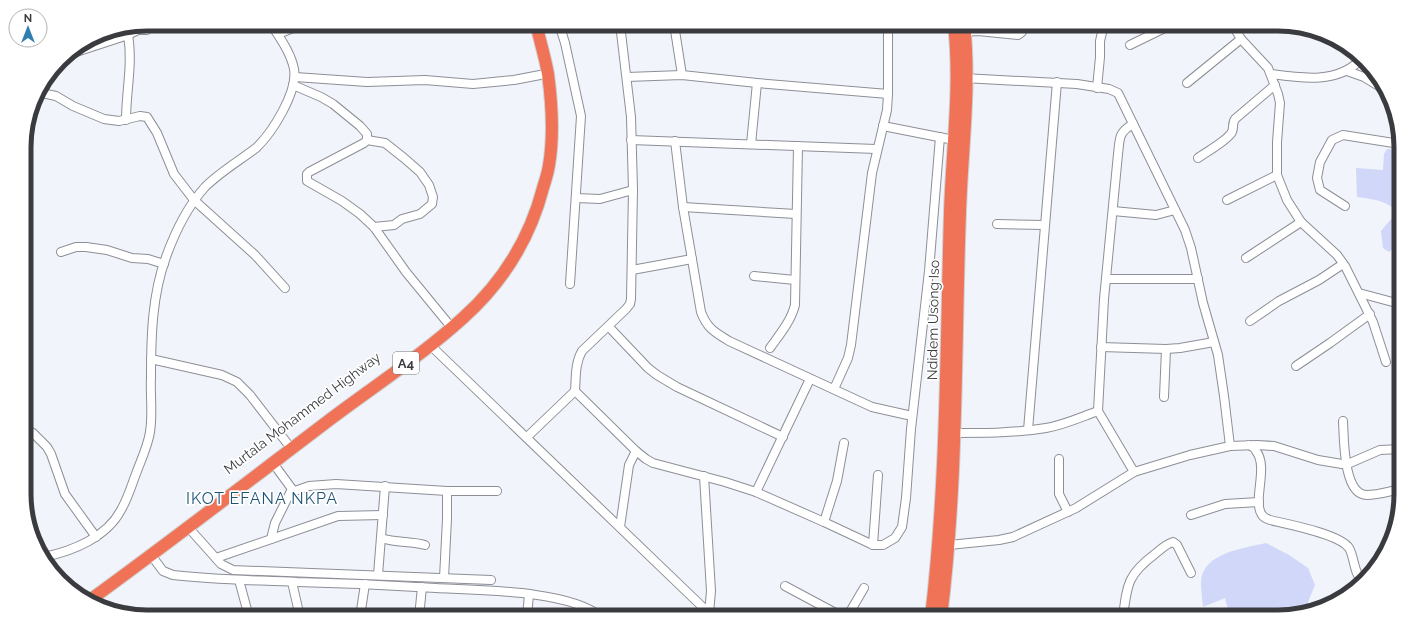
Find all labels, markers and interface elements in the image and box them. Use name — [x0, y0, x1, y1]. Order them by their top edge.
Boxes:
north arrow — [8, 8, 48, 48]
text: N — [24, 12, 32, 25]
street label: Ndidem Usong Iso — [924, 260, 942, 380]
street label: Murtala Mohammed Highway — [221, 349, 384, 477]
road number: A4 — [393, 352, 419, 374]
district label: IKOT EFANA NKPA — [186, 489, 338, 508]

